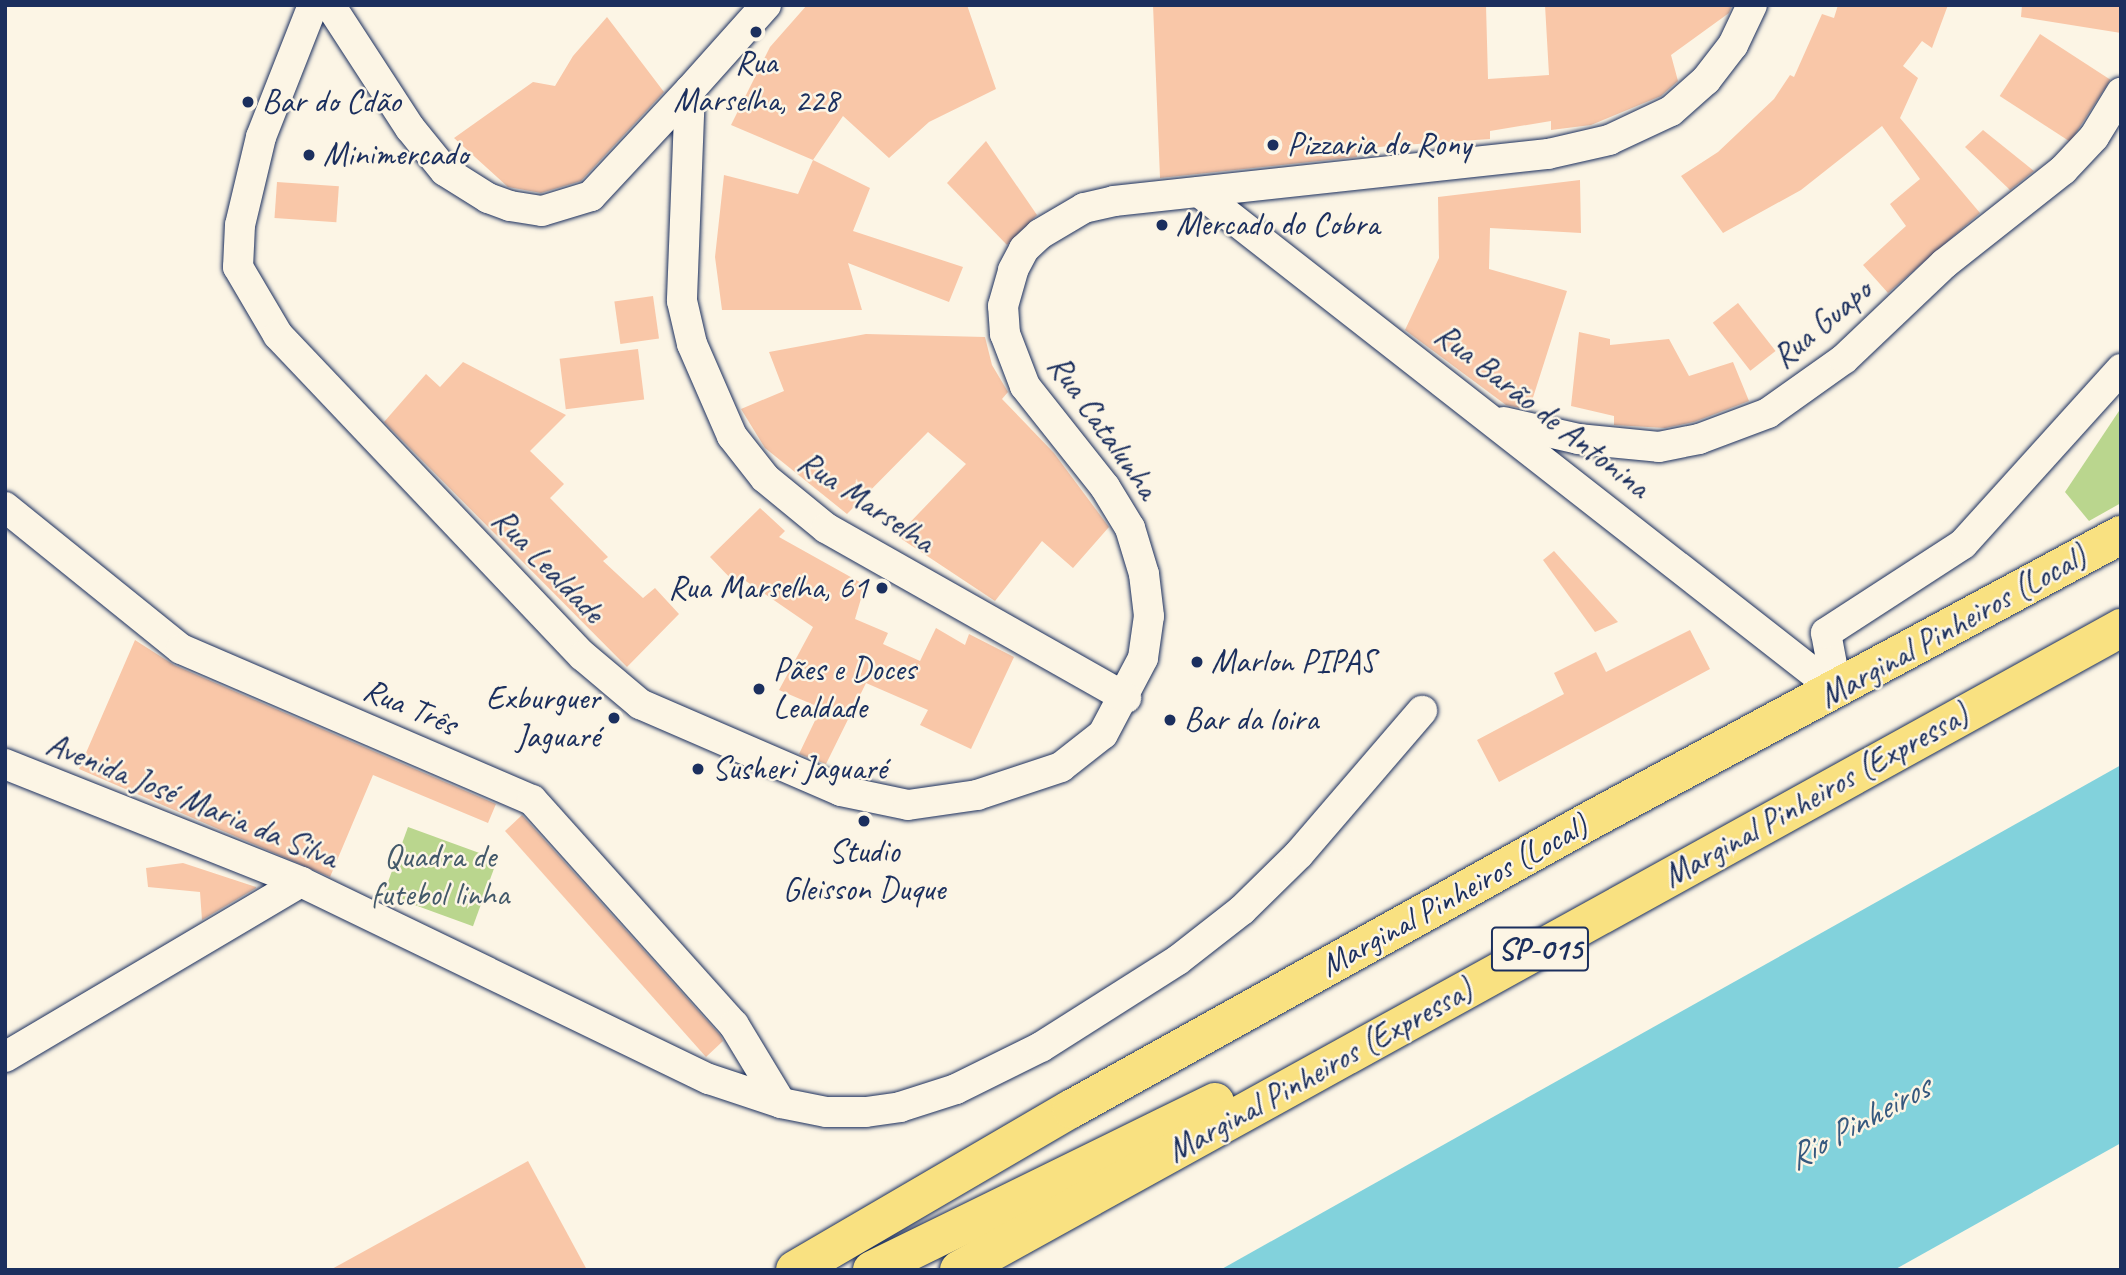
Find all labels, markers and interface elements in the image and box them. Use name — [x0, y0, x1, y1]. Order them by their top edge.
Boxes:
marker: Rua Marselha, 228 — [748, 24, 764, 40]
place label: Rua Marselha, 228 — [673, 43, 839, 121]
place label: Bar do Cdão — [262, 82, 400, 122]
marker: Bar do Cdão — [240, 94, 256, 110]
place label: Pizzaria do Rony — [1287, 125, 1471, 165]
place label: Minimercado — [323, 135, 468, 175]
marker: Pizzaria do Rony — [1265, 137, 1281, 153]
marker: Minimercado — [301, 147, 317, 163]
place label: Mercado do Cobra — [1176, 205, 1379, 245]
marker: Mercado do Cobra — [1154, 217, 1170, 233]
street label: Rua Guapo — [1765, 272, 1879, 376]
street label: Rua Barão de Antonina — [1426, 315, 1658, 507]
street label: Rua Catalunha — [1039, 347, 1167, 507]
street label: Rua Marselha — [790, 442, 942, 562]
street label: Rua Lealdade — [484, 500, 612, 632]
street label: Marginal Pinheiros (Local) — [1813, 537, 2093, 717]
place label: Rua Marselha, 61 — [667, 568, 868, 608]
marker: Rua Marselha, 61 — [874, 580, 890, 596]
place label: Marlon PIPAS — [1211, 642, 1375, 682]
place label: Pães e Doces Lealdade — [773, 650, 916, 728]
marker: Marlon PIPAS — [1189, 654, 1205, 670]
street label: Rua Três — [358, 670, 462, 744]
place label: Exburguer Jaguaré — [486, 679, 600, 757]
marker: Pães e Doces Lealdade — [751, 681, 767, 697]
street label: Marginal Pinheiros (Expressa) — [1656, 696, 1976, 896]
place label: Bar da loira — [1184, 700, 1320, 740]
marker: Exburguer Jaguaré — [606, 710, 622, 726]
marker: Bar da loira — [1162, 712, 1178, 728]
street label: Avenida José Maria da Silva — [41, 724, 343, 878]
place label: Susheri Jaguaré — [712, 749, 887, 789]
marker: Susheri Jaguaré — [690, 761, 706, 777]
street label: Marginal Pinheiros (Local) — [1314, 806, 1594, 986]
marker: Studio Gleisson Duque — [856, 813, 872, 829]
place label: Studio Gleisson Duque — [783, 832, 945, 910]
park label: Quadra de futebol linha — [371, 837, 509, 915]
road number: SP-015 — [1489, 920, 1591, 978]
street label: Marginal Pinheiros (Expressa) — [1160, 971, 1480, 1171]
water label: Rio Pinheiros — [1780, 1067, 1936, 1179]

